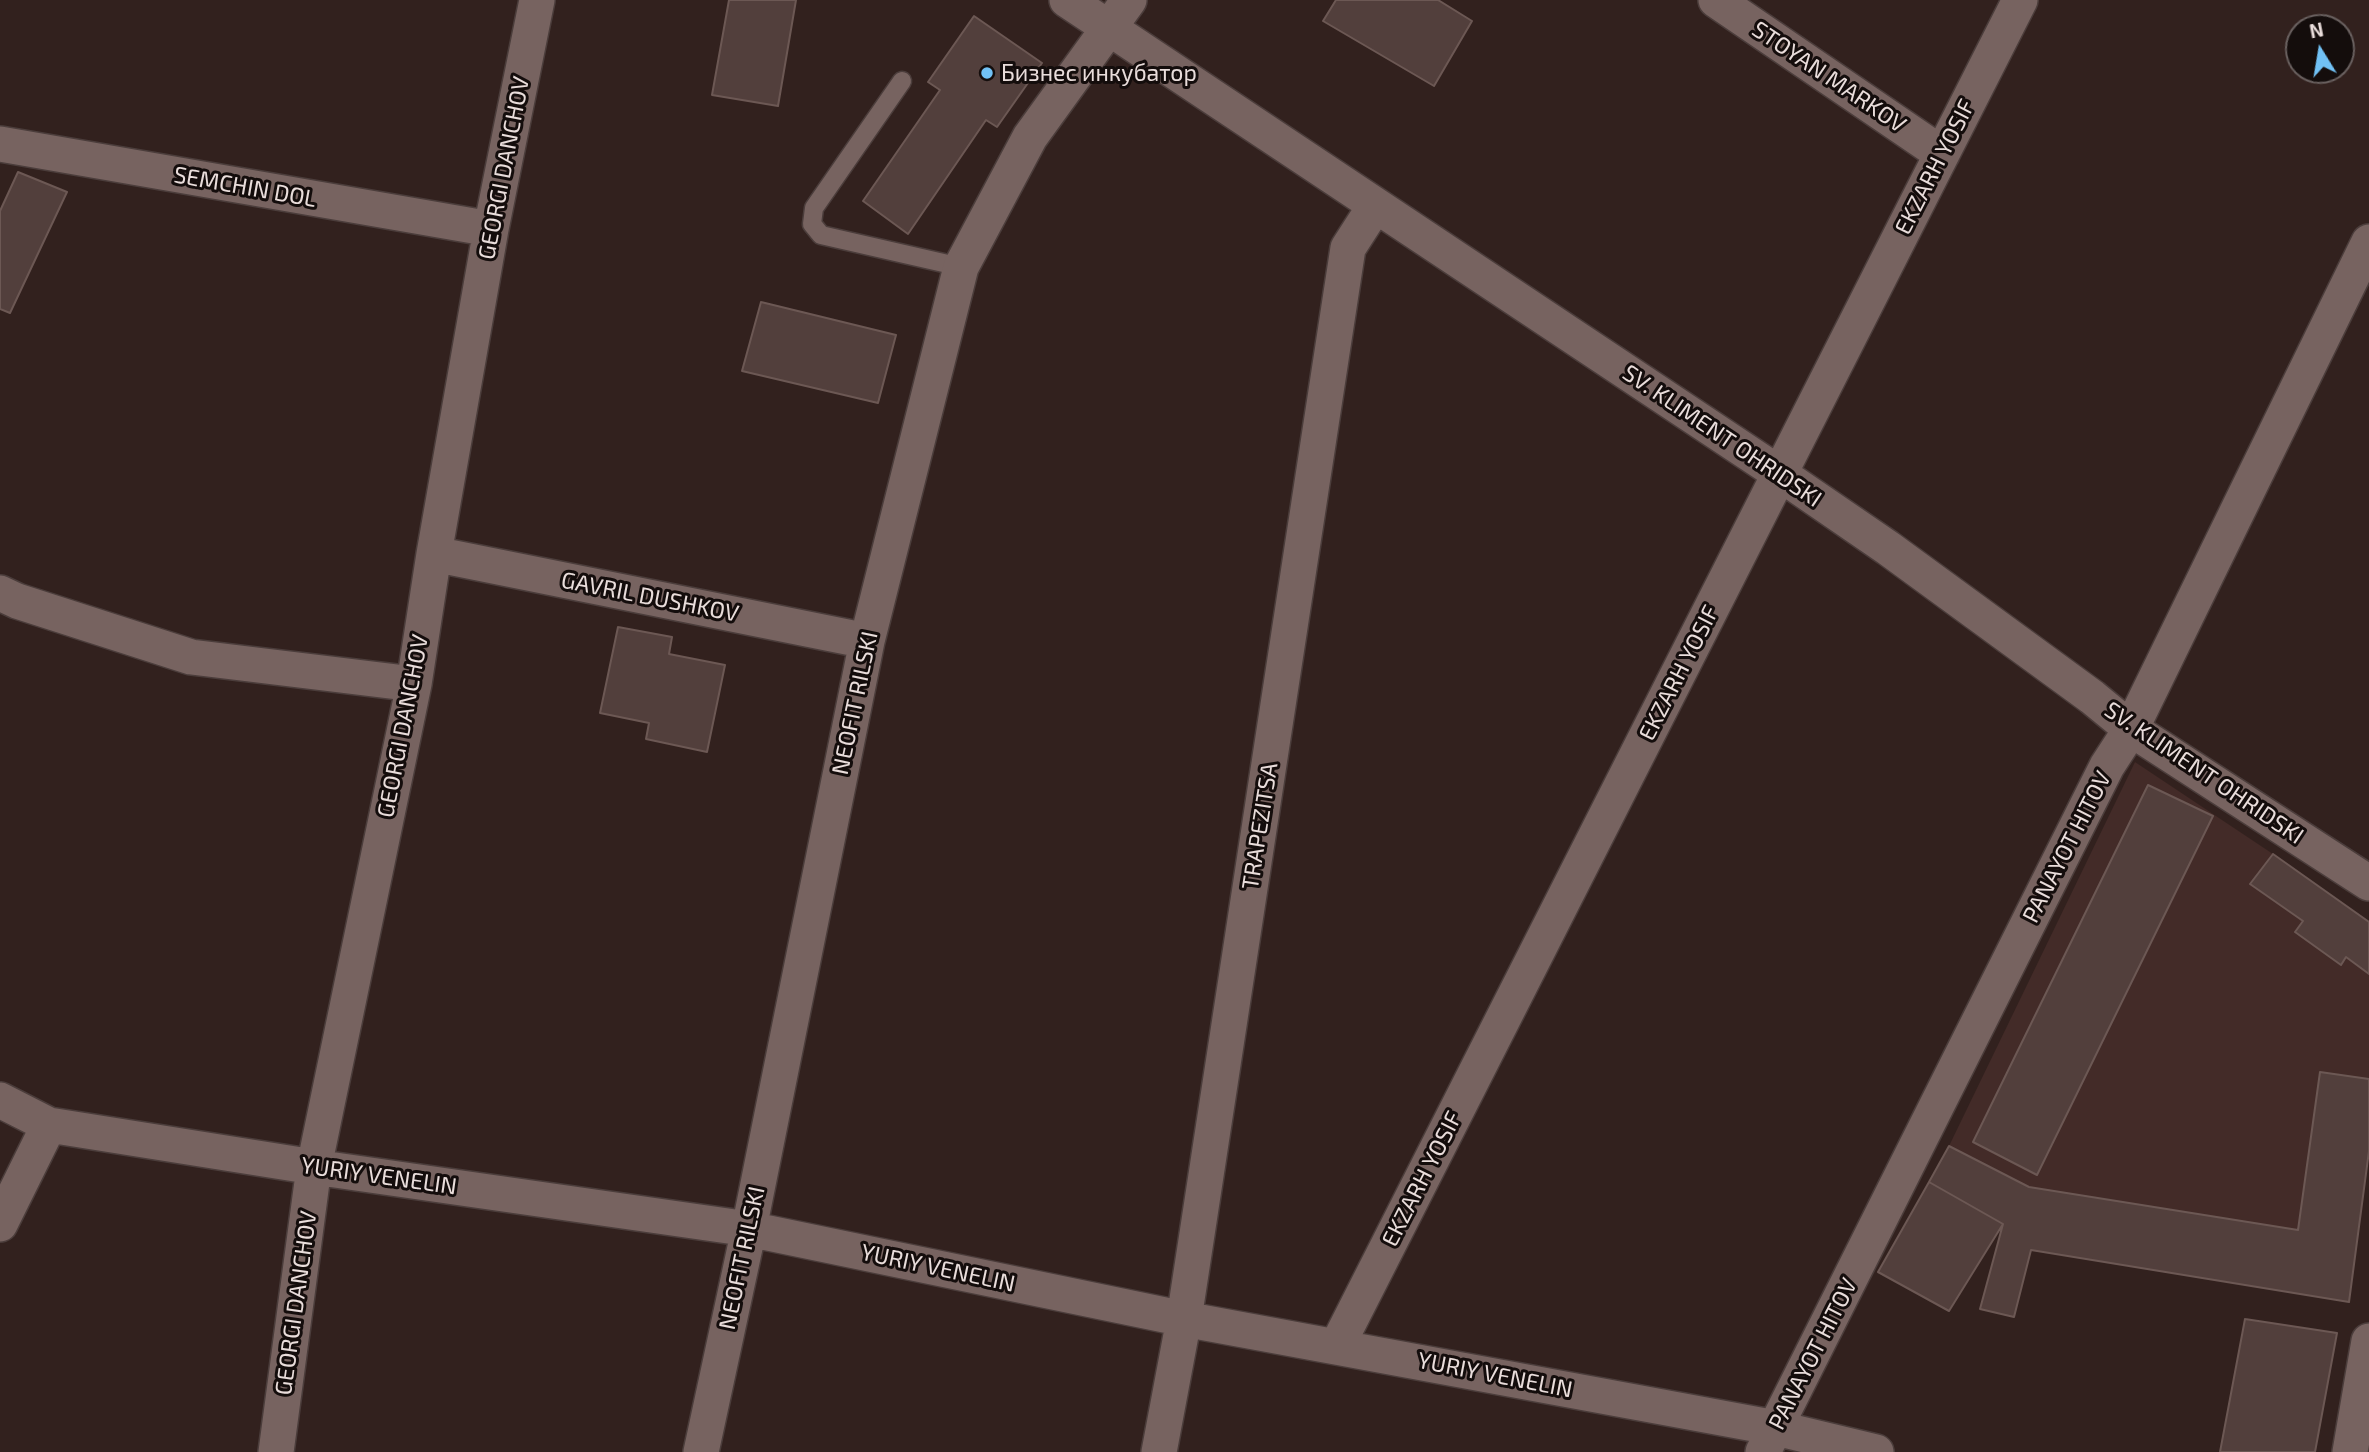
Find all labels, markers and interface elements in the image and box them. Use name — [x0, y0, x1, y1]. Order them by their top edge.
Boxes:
north arrow — [2285, 14, 2355, 84]
street label: STOYAN MARKOV — [1747, 15, 1911, 139]
text: N — [2307, 17, 2325, 42]
place label: Бизнес инкубатор — [1001, 59, 1197, 87]
marker: Бизнес инкубатор — [979, 65, 995, 81]
street label: GEORGI DANCHOV — [473, 74, 535, 262]
street label: EKZARH YOSIF — [1889, 95, 1981, 239]
street label: SEMCHIN DOL — [172, 161, 318, 213]
street label: SV. KLIMENT OHRIDSKI — [1617, 359, 1827, 513]
street label: GAVRIL DUSHKOV — [559, 566, 741, 628]
street label: EKZARH YOSIF — [1633, 601, 1725, 745]
street label: NEOFIT RILSKI — [826, 629, 884, 777]
street label: GEORGI DANCHOV — [372, 632, 434, 820]
street label: SV. KLIMENT OHRIDSKI — [2099, 696, 2309, 850]
street label: TRAPEZITSA — [1236, 761, 1284, 891]
street label: PANAYOT HITOV — [2017, 767, 2117, 927]
street label: EKZARH YOSIF — [1376, 1107, 1468, 1251]
street label: YURIY VENELIN — [299, 1151, 459, 1201]
street label: NEOFIT RILSKI — [713, 1184, 771, 1332]
street label: GEORGI DANCHOV — [269, 1209, 323, 1397]
street label: YURIY VENELIN — [858, 1238, 1018, 1298]
street label: PANAYOT HITOV — [1763, 1274, 1863, 1434]
street label: YURIY VENELIN — [1415, 1346, 1575, 1404]

